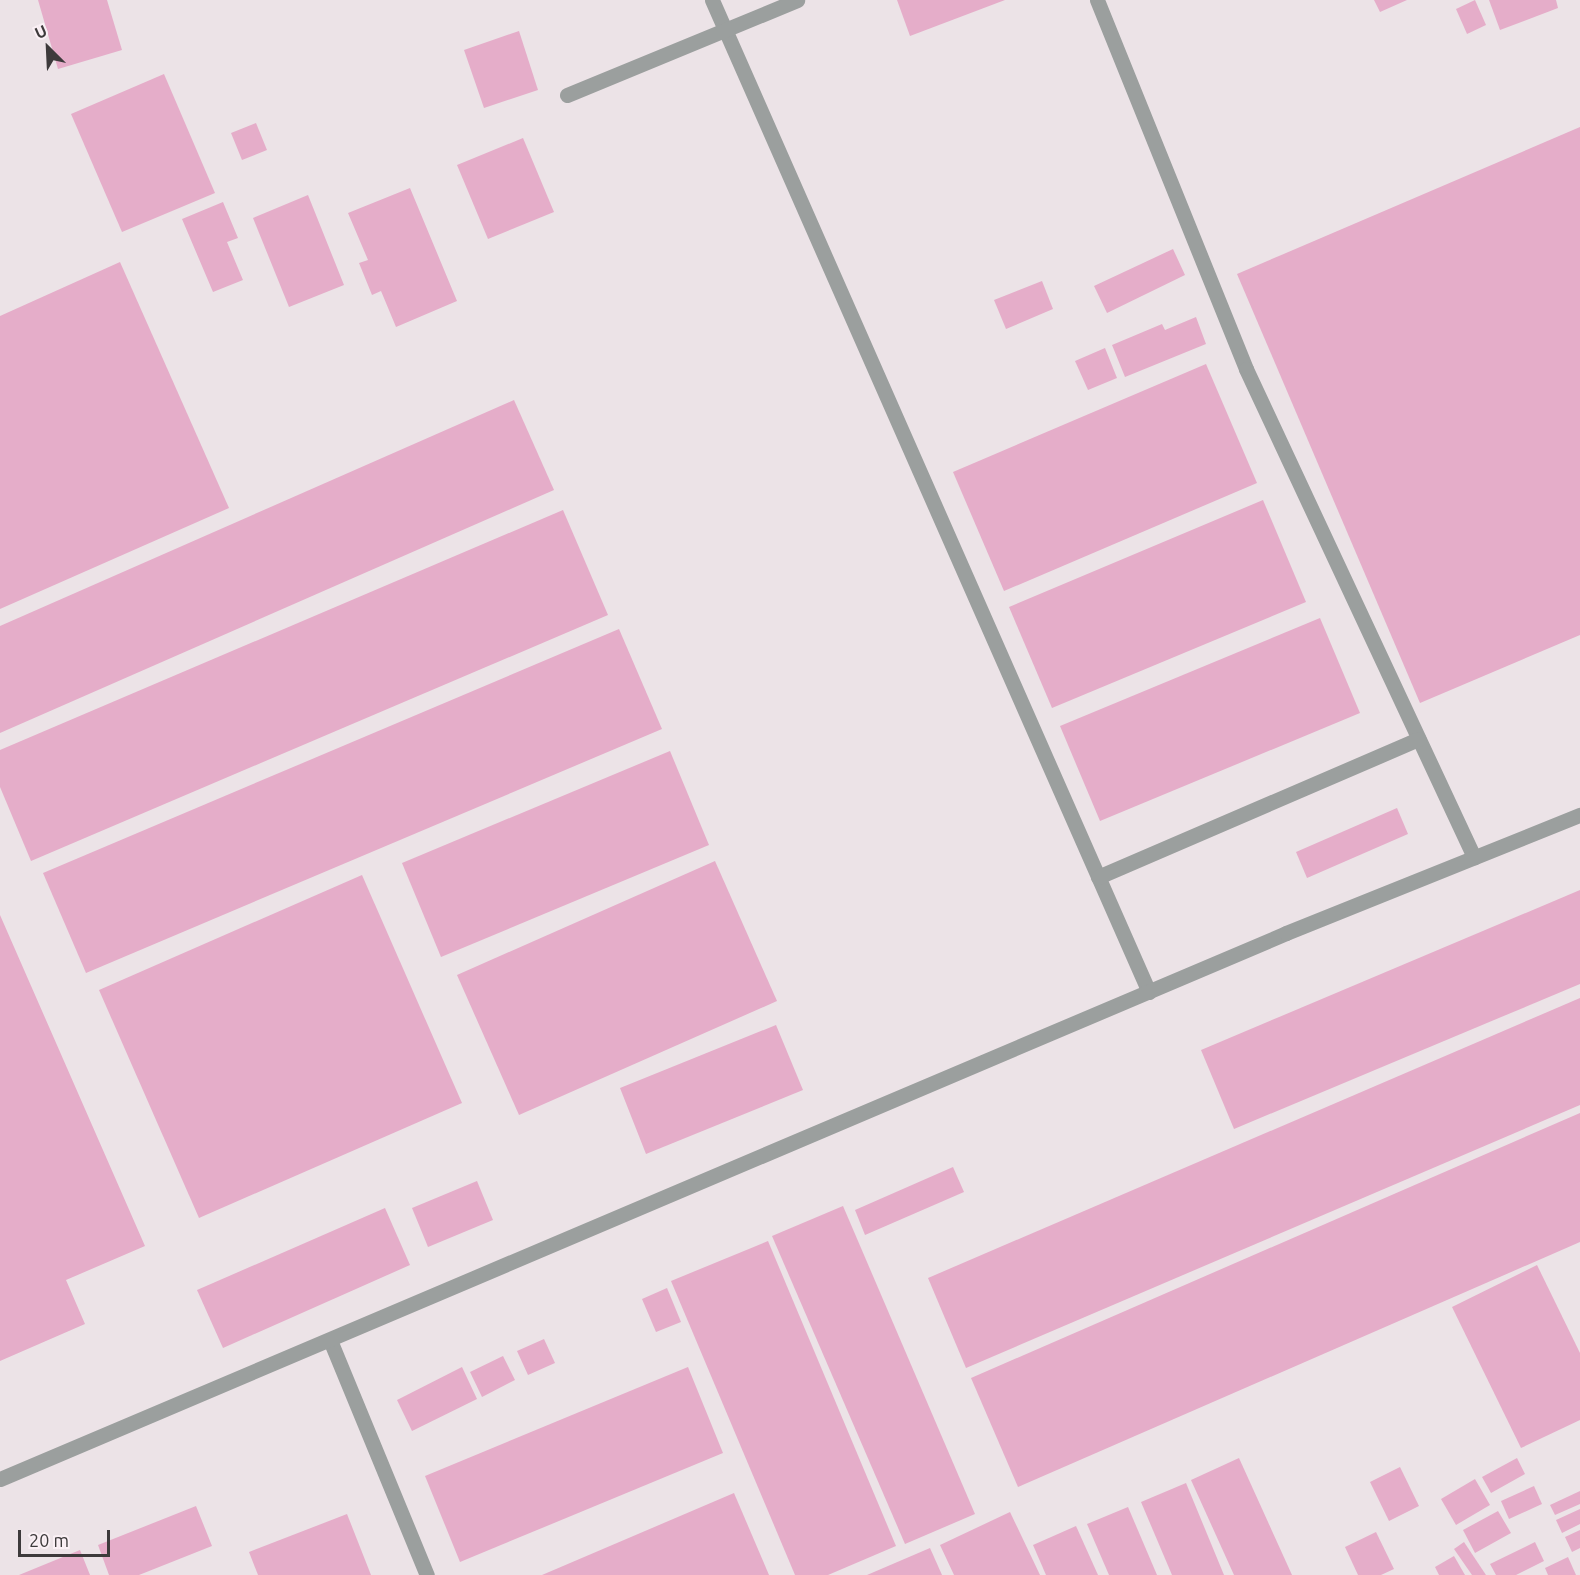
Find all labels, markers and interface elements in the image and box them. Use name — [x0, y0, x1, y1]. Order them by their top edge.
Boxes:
north arrow — [18, 18, 78, 78]
text: U — [32, 21, 49, 42]
scale bar — [21, 1518, 112, 1556]
text: 20 m — [29, 1530, 69, 1550]

